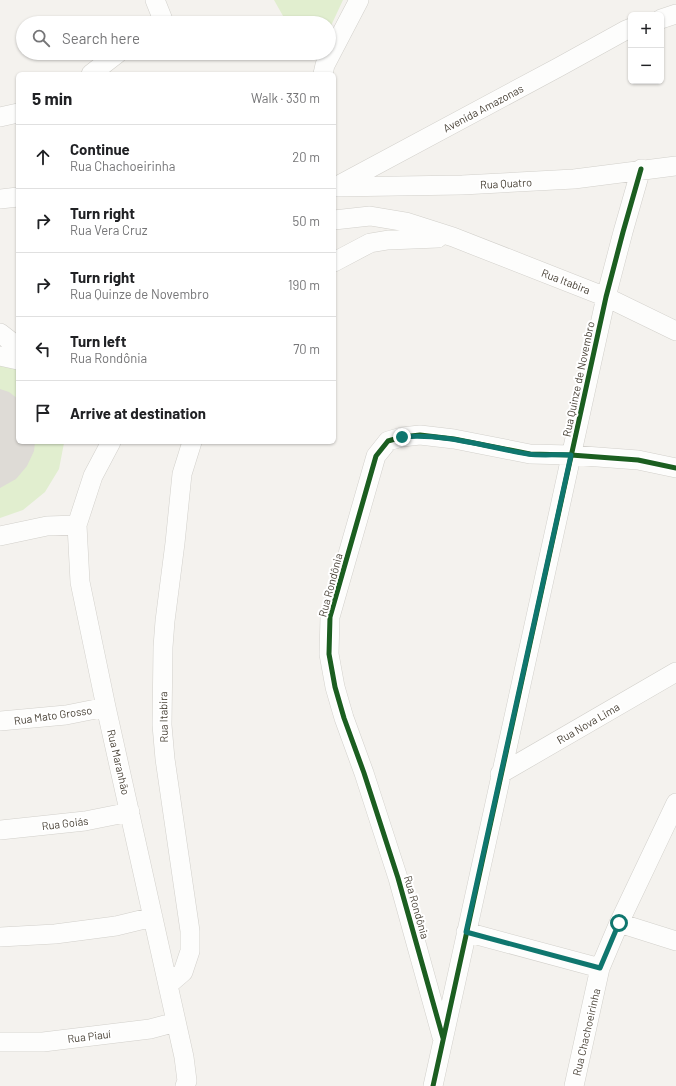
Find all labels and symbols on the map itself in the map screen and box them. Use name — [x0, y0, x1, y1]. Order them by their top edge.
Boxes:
street label: Avenida Amazonas — [441, 81, 525, 135]
street label: Rua Quatro — [480, 175, 532, 191]
street label: Rua Itabira — [540, 266, 592, 296]
street label: Rua Quinze de Novembro — [559, 320, 597, 438]
route end — [393, 428, 411, 446]
street label: Rua Rondônia — [315, 552, 345, 618]
street label: Rua Itabira — [156, 691, 170, 743]
street label: Rua Nova Lima — [554, 700, 622, 746]
street label: Rua Mato Grosso — [13, 703, 93, 727]
street label: Rua Maranhão — [105, 728, 133, 796]
street label: Rua Goiás — [41, 814, 89, 832]
street label: Rua Rondônia — [402, 874, 432, 940]
route start — [610, 914, 628, 932]
street label: Rua Chachoeirinha — [570, 987, 602, 1077]
street label: Rua Piauí — [67, 1027, 112, 1045]

